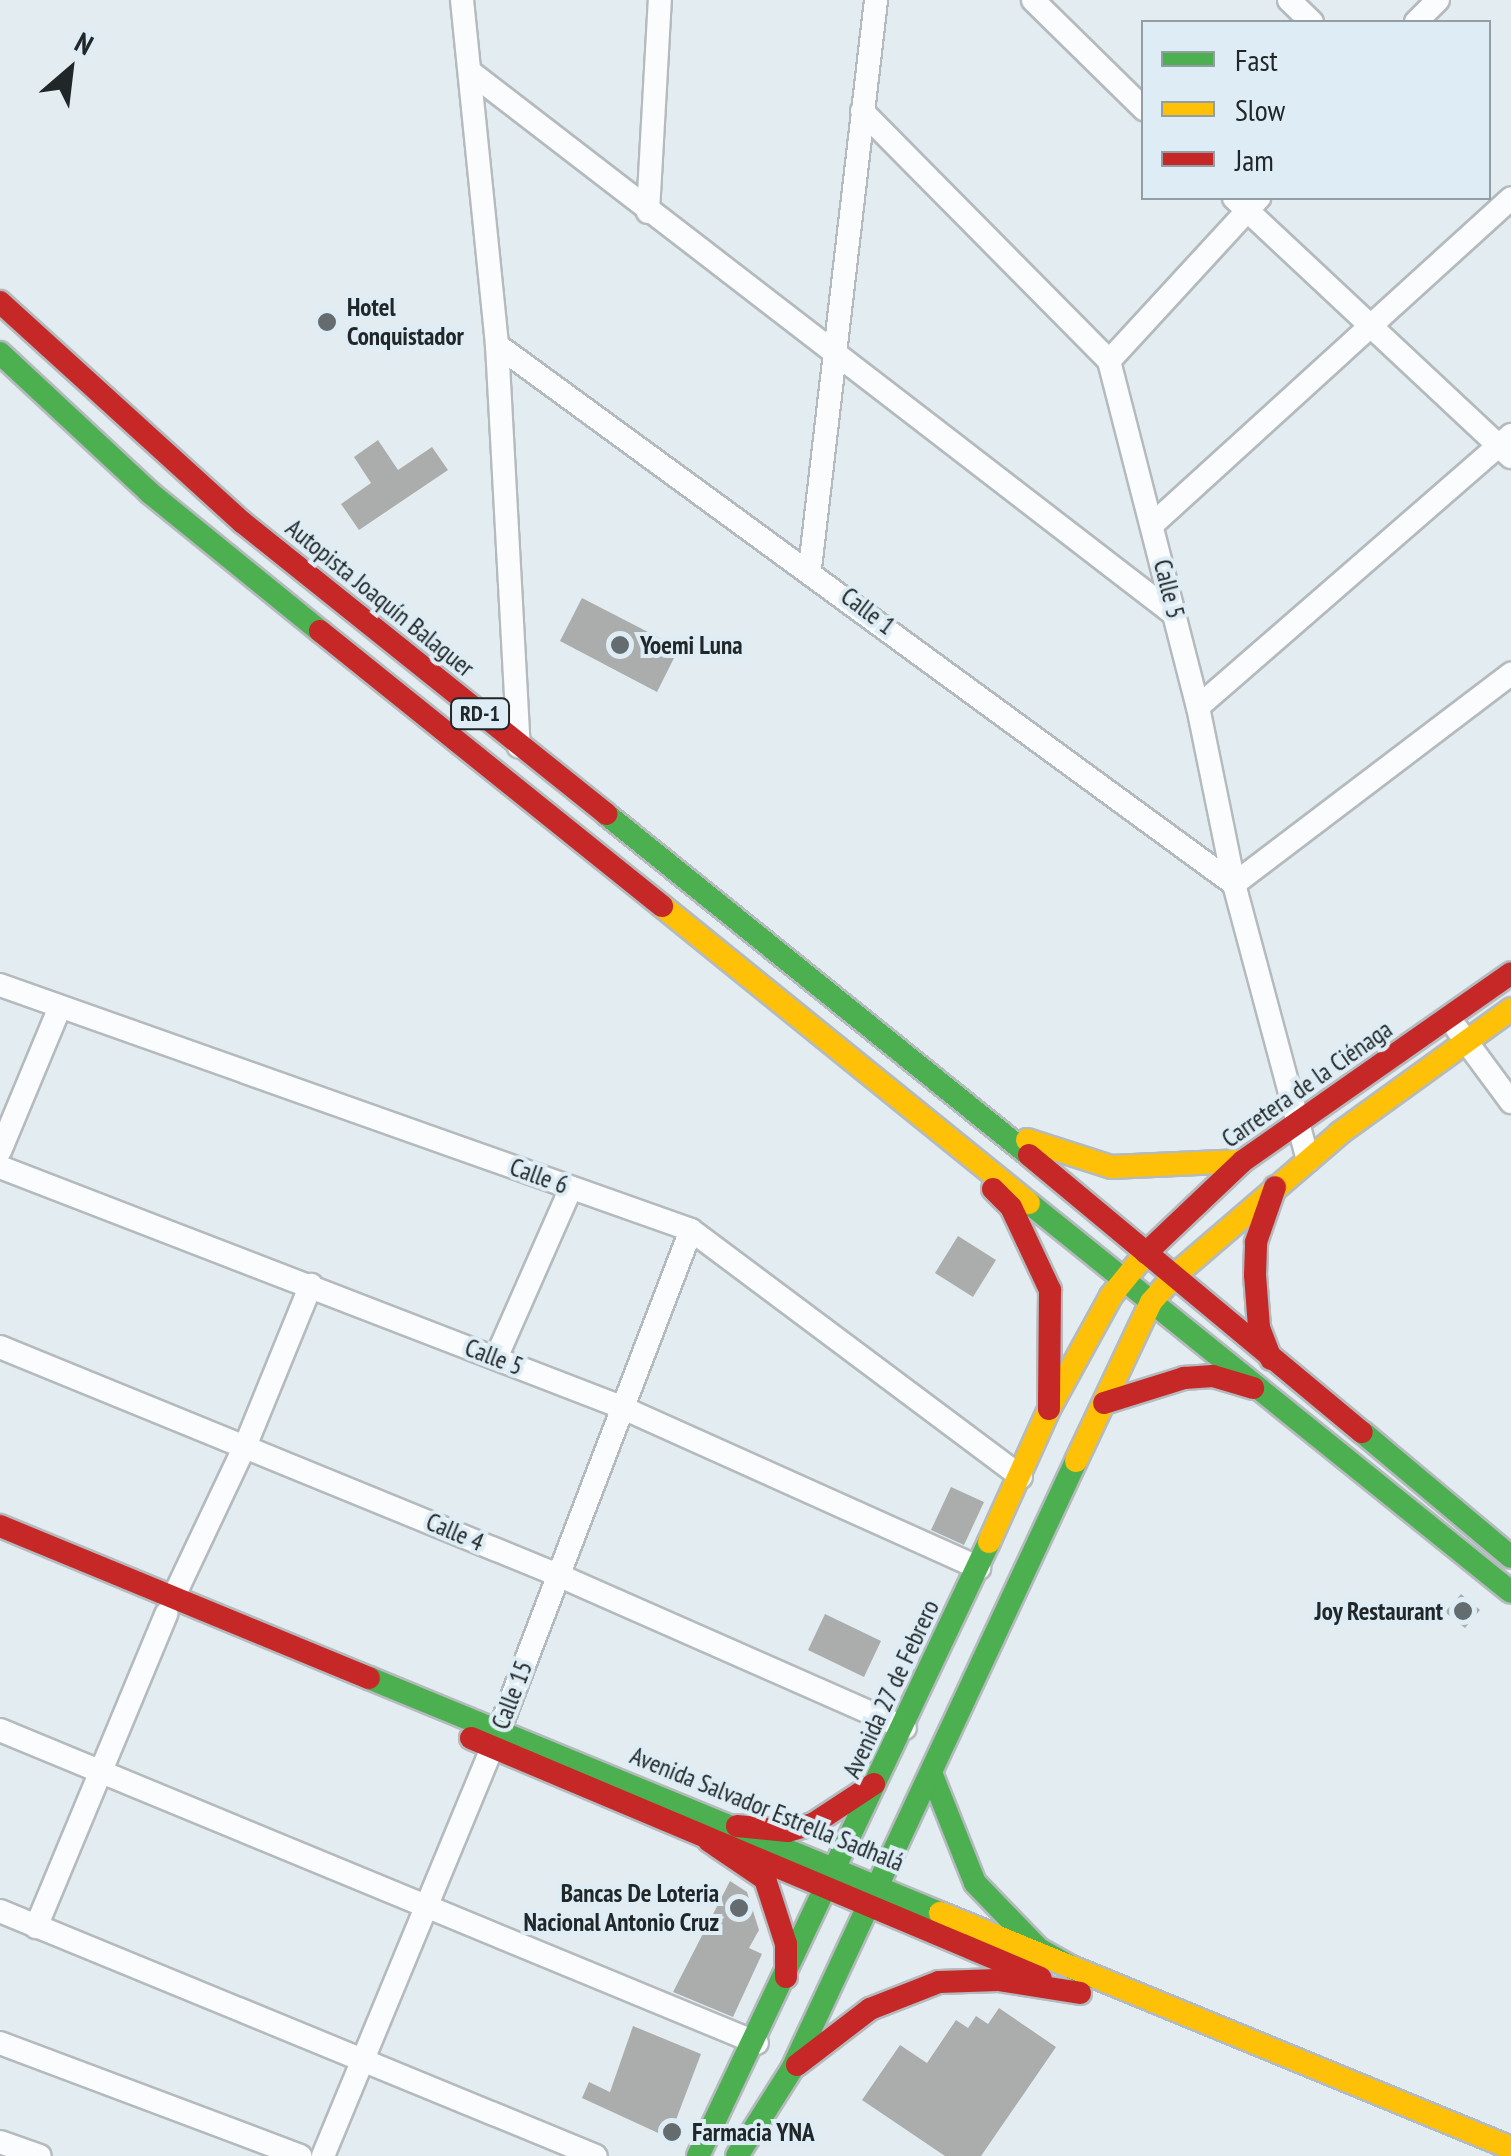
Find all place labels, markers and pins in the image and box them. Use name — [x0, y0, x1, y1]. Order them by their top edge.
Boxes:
place label: Hotel Conquistador — [347, 293, 464, 352]
marker: Hotel Conquistador — [316, 311, 338, 333]
place label: Yoemi Luna — [640, 630, 743, 660]
marker: Yoemi Luna — [609, 634, 631, 656]
place label: Joy Restaurant — [1314, 1596, 1443, 1626]
marker: Joy Restaurant — [1452, 1600, 1474, 1622]
place label: Bancas De Loteria Nacional Antonio Cruz — [522, 1879, 719, 1938]
marker: Bancas De Loteria Nacional Antonio Cruz — [728, 1897, 750, 1919]
place label: Farmacia YNA — [692, 2117, 815, 2147]
marker: Farmacia YNA — [661, 2121, 683, 2143]

